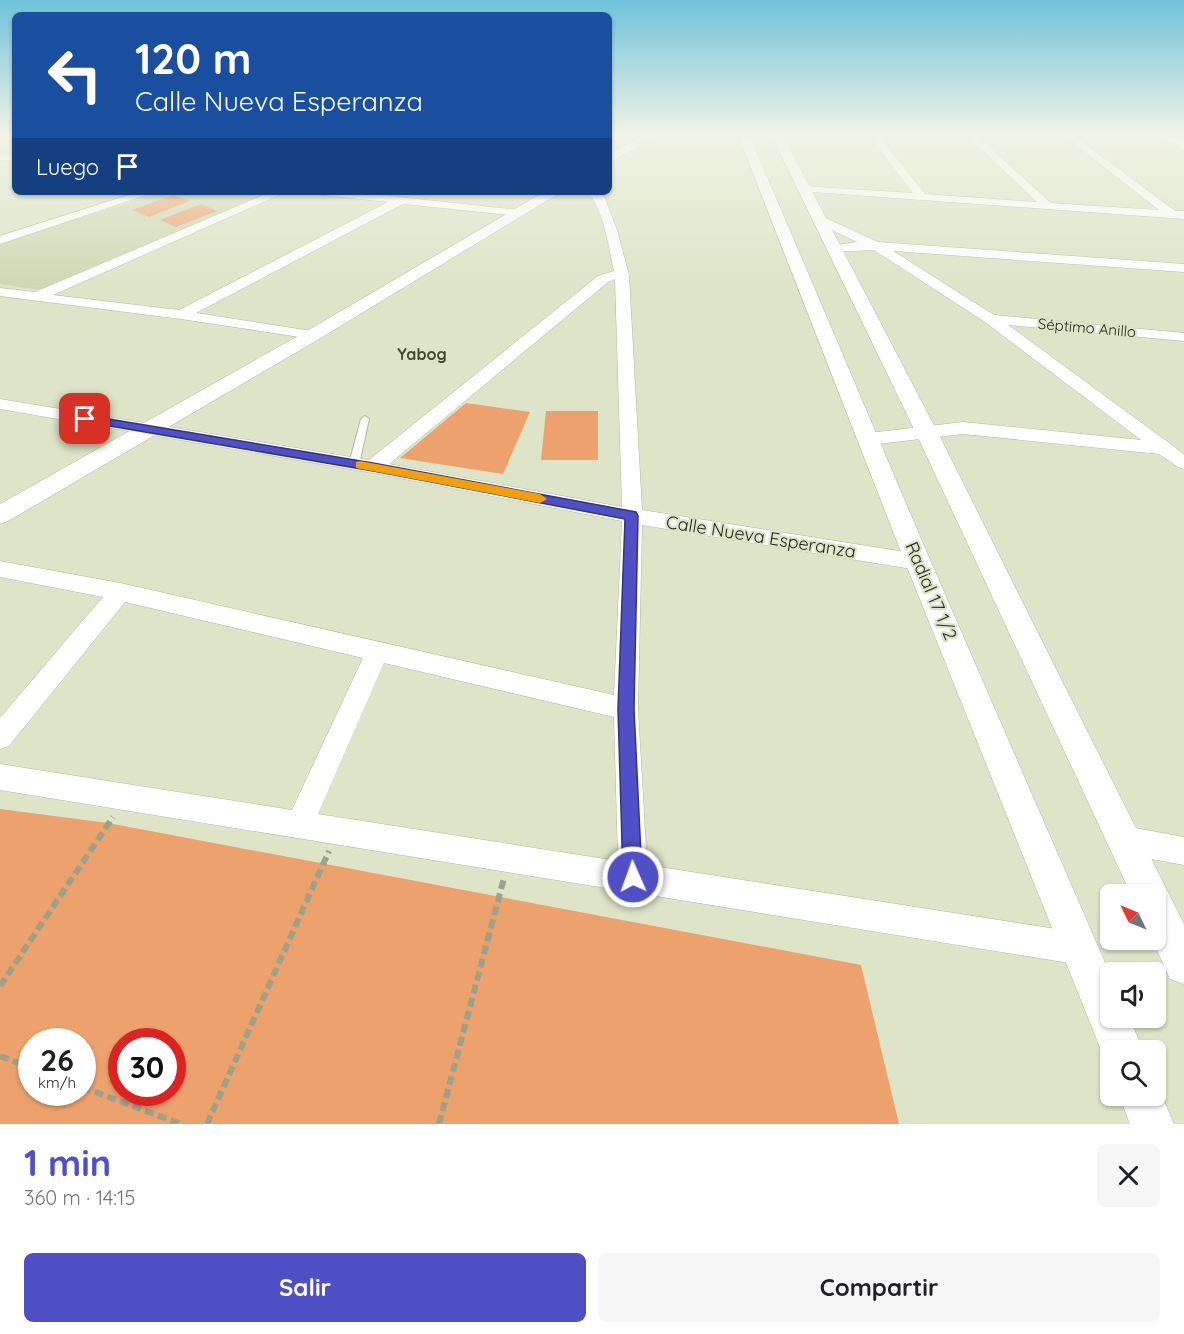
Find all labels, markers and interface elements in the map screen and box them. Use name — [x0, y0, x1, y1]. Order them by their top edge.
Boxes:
text: 120 m — [135, 32, 252, 85]
icon: left — [36, 36, 114, 114]
text: Calle Nueva Esperanza — [135, 84, 423, 118]
icon: arrive — [111, 150, 144, 183]
text: Luego — [36, 153, 99, 181]
street label: Séptimo Anillo — [1037, 314, 1137, 341]
district label: Yabog — [397, 344, 447, 364]
pin — [59, 393, 110, 444]
icon: arrive — [68, 402, 101, 435]
street label: Calle Nueva Esperanza — [665, 510, 858, 563]
street label: Radial 17 1/2 — [900, 538, 962, 643]
position arrow — [601, 845, 665, 909]
north arrow — [1100, 884, 1166, 950]
map controls — [1100, 884, 1166, 1106]
button: sound — [1100, 962, 1166, 1028]
speed limit sign: 30 — [108, 1028, 186, 1106]
button: search — [1100, 1040, 1166, 1106]
text: 26 — [40, 1041, 74, 1079]
text: km/h — [38, 1073, 76, 1092]
text: 1 min — [24, 1140, 111, 1185]
button: close — [1097, 1144, 1160, 1207]
text: 360 m · 14:15 — [24, 1185, 135, 1210]
button: Salir — [24, 1253, 586, 1322]
button: Compartir — [598, 1253, 1160, 1322]

